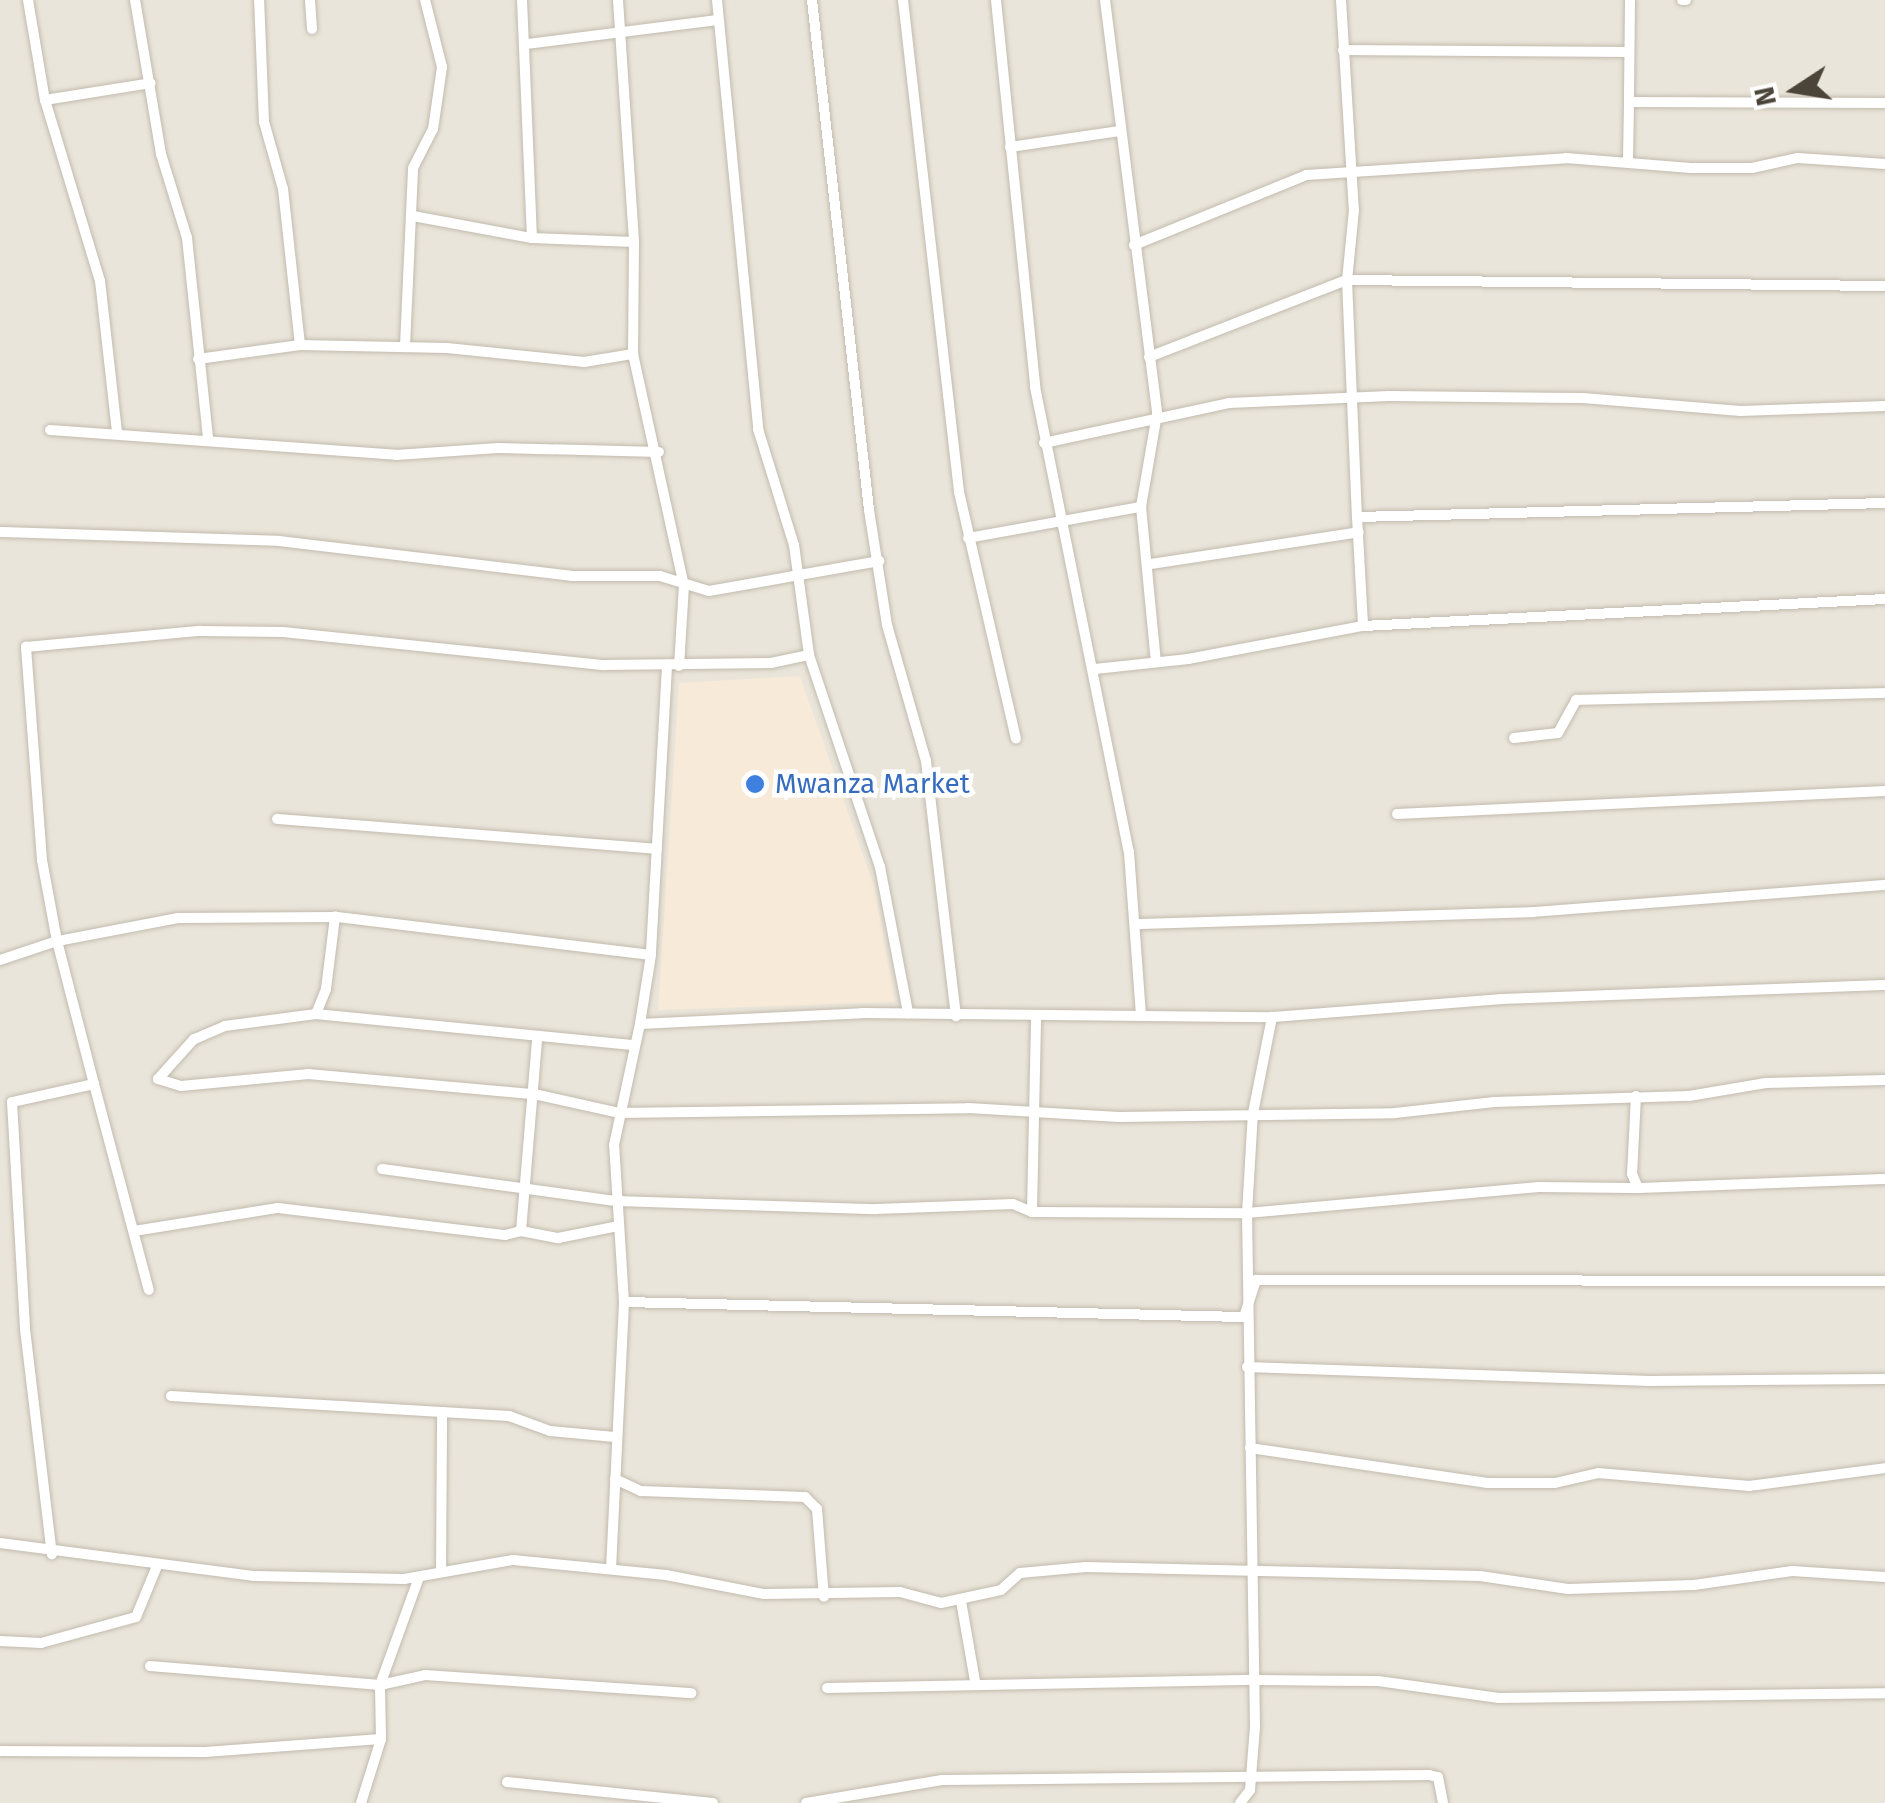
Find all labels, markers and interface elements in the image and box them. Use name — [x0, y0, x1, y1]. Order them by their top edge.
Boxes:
north arrow — [1745, 40, 1845, 140]
text: N — [1747, 84, 1783, 109]
place label: Mwanza Market — [775, 767, 970, 801]
marker: Mwanza Market — [744, 773, 766, 795]

